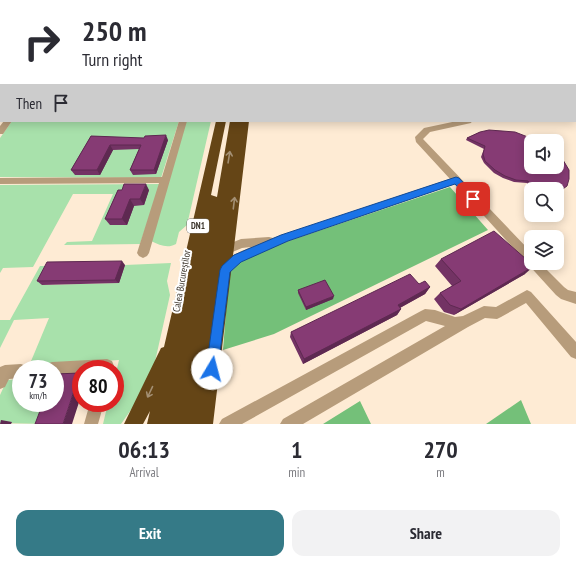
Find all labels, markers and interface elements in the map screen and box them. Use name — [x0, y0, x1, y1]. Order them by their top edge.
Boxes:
text: 250 m — [82, 12, 146, 49]
icon: right — [16, 16, 68, 68]
text: Turn right — [82, 48, 142, 71]
icon: arrive — [50, 92, 72, 114]
text: Then — [16, 94, 42, 113]
map controls — [524, 134, 564, 270]
button: sound — [524, 134, 564, 174]
one-way arrow — [225, 151, 233, 164]
pin — [456, 182, 490, 216]
button: search — [524, 182, 564, 222]
icon: arrive — [462, 188, 484, 210]
one-way arrow — [230, 197, 238, 210]
road number: DN1 — [187, 219, 209, 233]
button: layers — [524, 230, 564, 270]
street label: Calea Bucureștilor — [170, 249, 193, 313]
position arrow — [191, 348, 233, 390]
speed limit sign: 80 — [72, 360, 124, 412]
text: 73 — [28, 368, 48, 394]
one-way arrow — [146, 385, 153, 397]
text: km/h — [29, 389, 47, 402]
text: 06:13 — [118, 434, 170, 465]
text: 1 — [291, 434, 302, 465]
text: 270 — [423, 434, 458, 465]
text: Arrival — [129, 464, 159, 481]
text: min — [288, 464, 305, 481]
text: m — [436, 464, 445, 481]
button: Exit — [16, 510, 284, 556]
button: Share — [292, 510, 560, 556]

